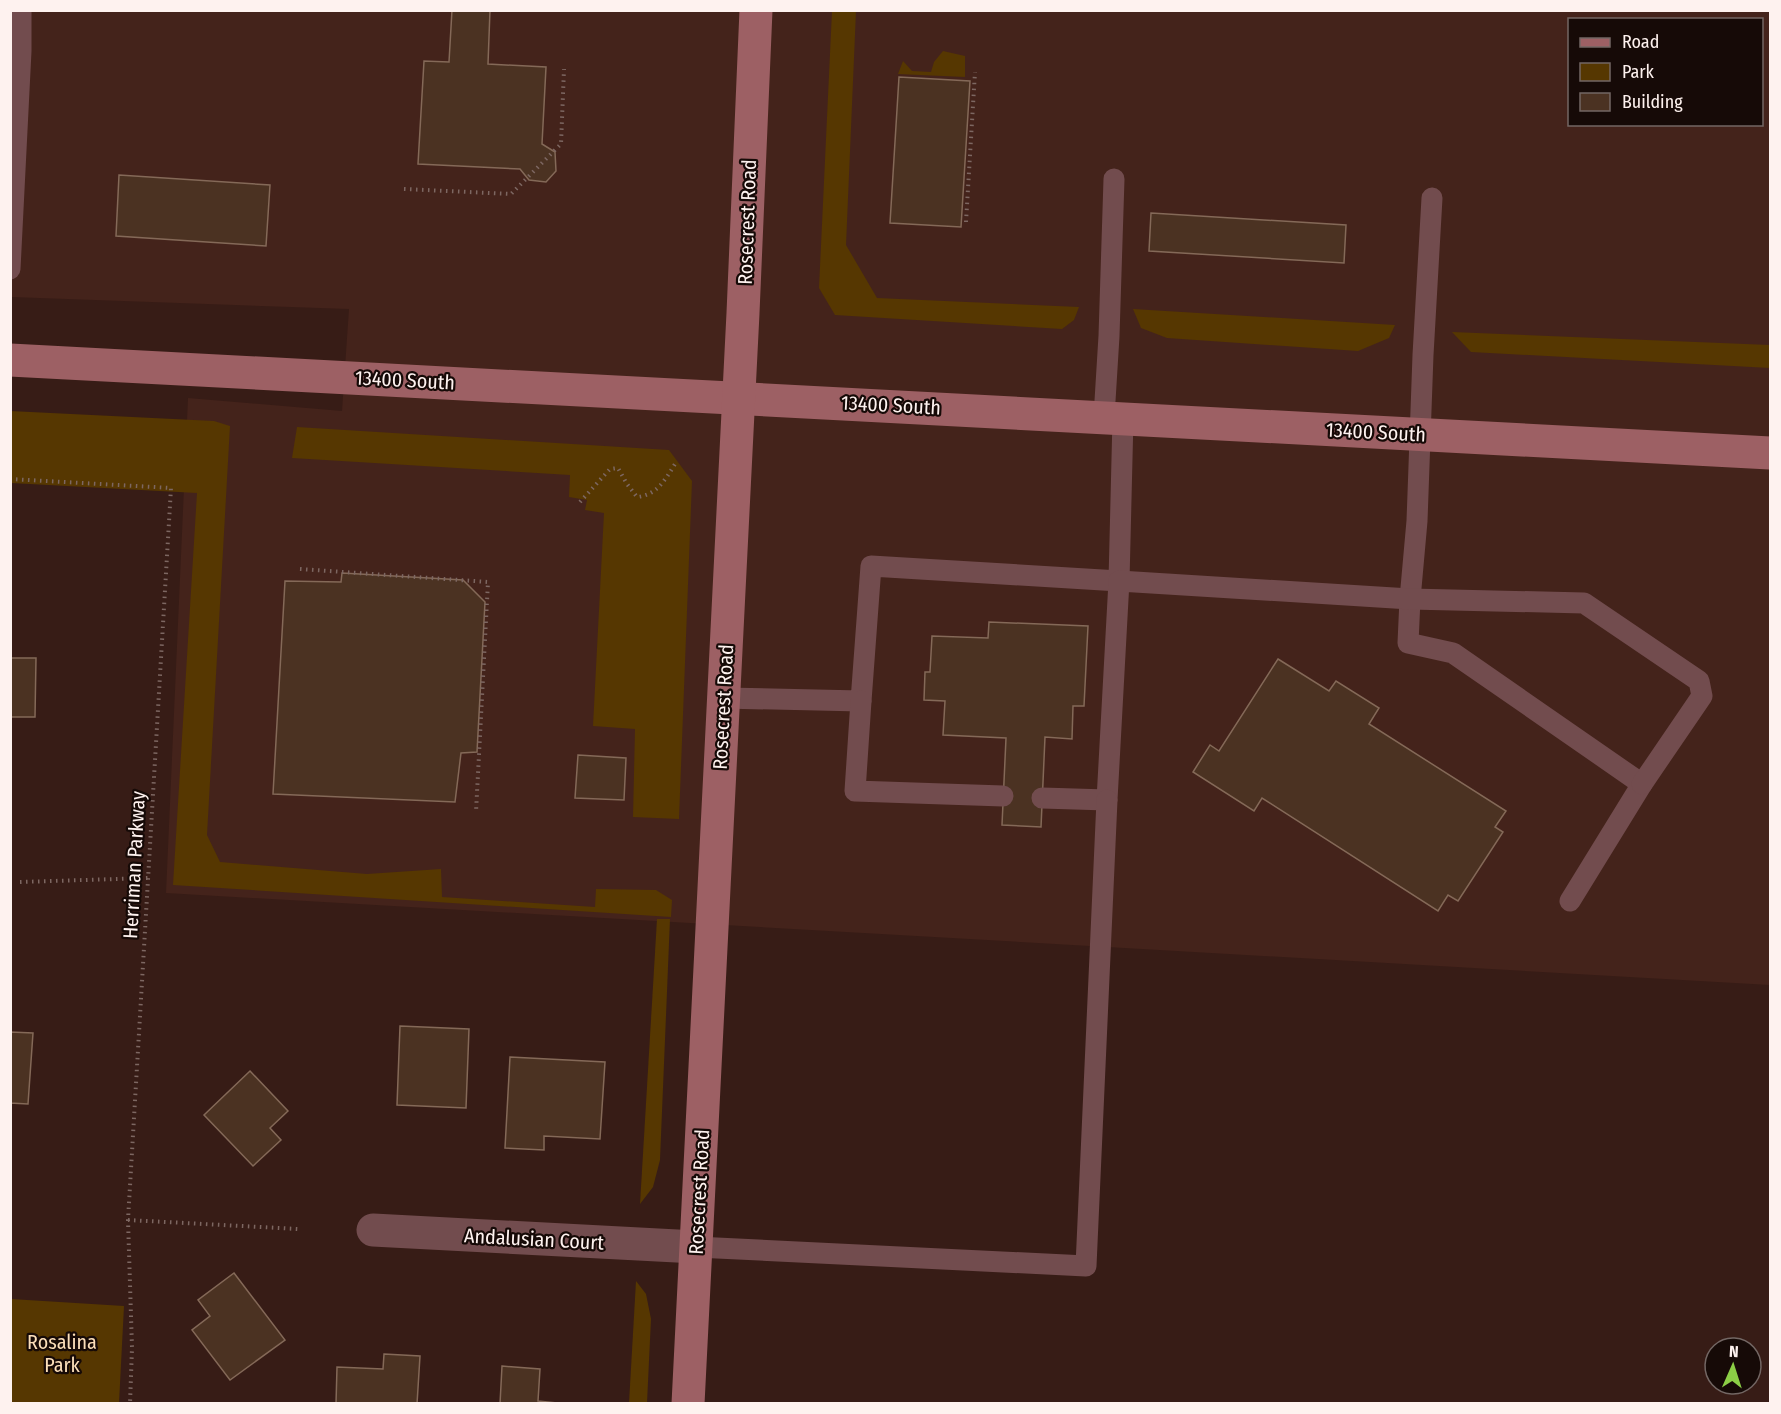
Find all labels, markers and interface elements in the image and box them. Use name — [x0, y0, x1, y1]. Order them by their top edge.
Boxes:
legend — [1568, 18, 1763, 126]
text: Road — [1622, 31, 1659, 53]
text: Park — [1622, 61, 1655, 83]
text: Building — [1622, 91, 1683, 113]
street label: Rosecrest Road — [733, 159, 761, 285]
street label: 13400 South — [354, 365, 456, 395]
street label: 13400 South — [840, 390, 942, 420]
street label: 13400 South — [1325, 417, 1427, 447]
street label: Rosecrest Road — [708, 644, 738, 770]
street label: Herriman Parkway — [118, 790, 150, 940]
street label: Rosecrest Road — [684, 1129, 714, 1255]
street label: Andalusian Court — [463, 1223, 605, 1255]
park label: Rosalina Park — [27, 1330, 97, 1377]
north arrow — [1703, 1336, 1763, 1396]
text: N — [1728, 1342, 1739, 1361]

